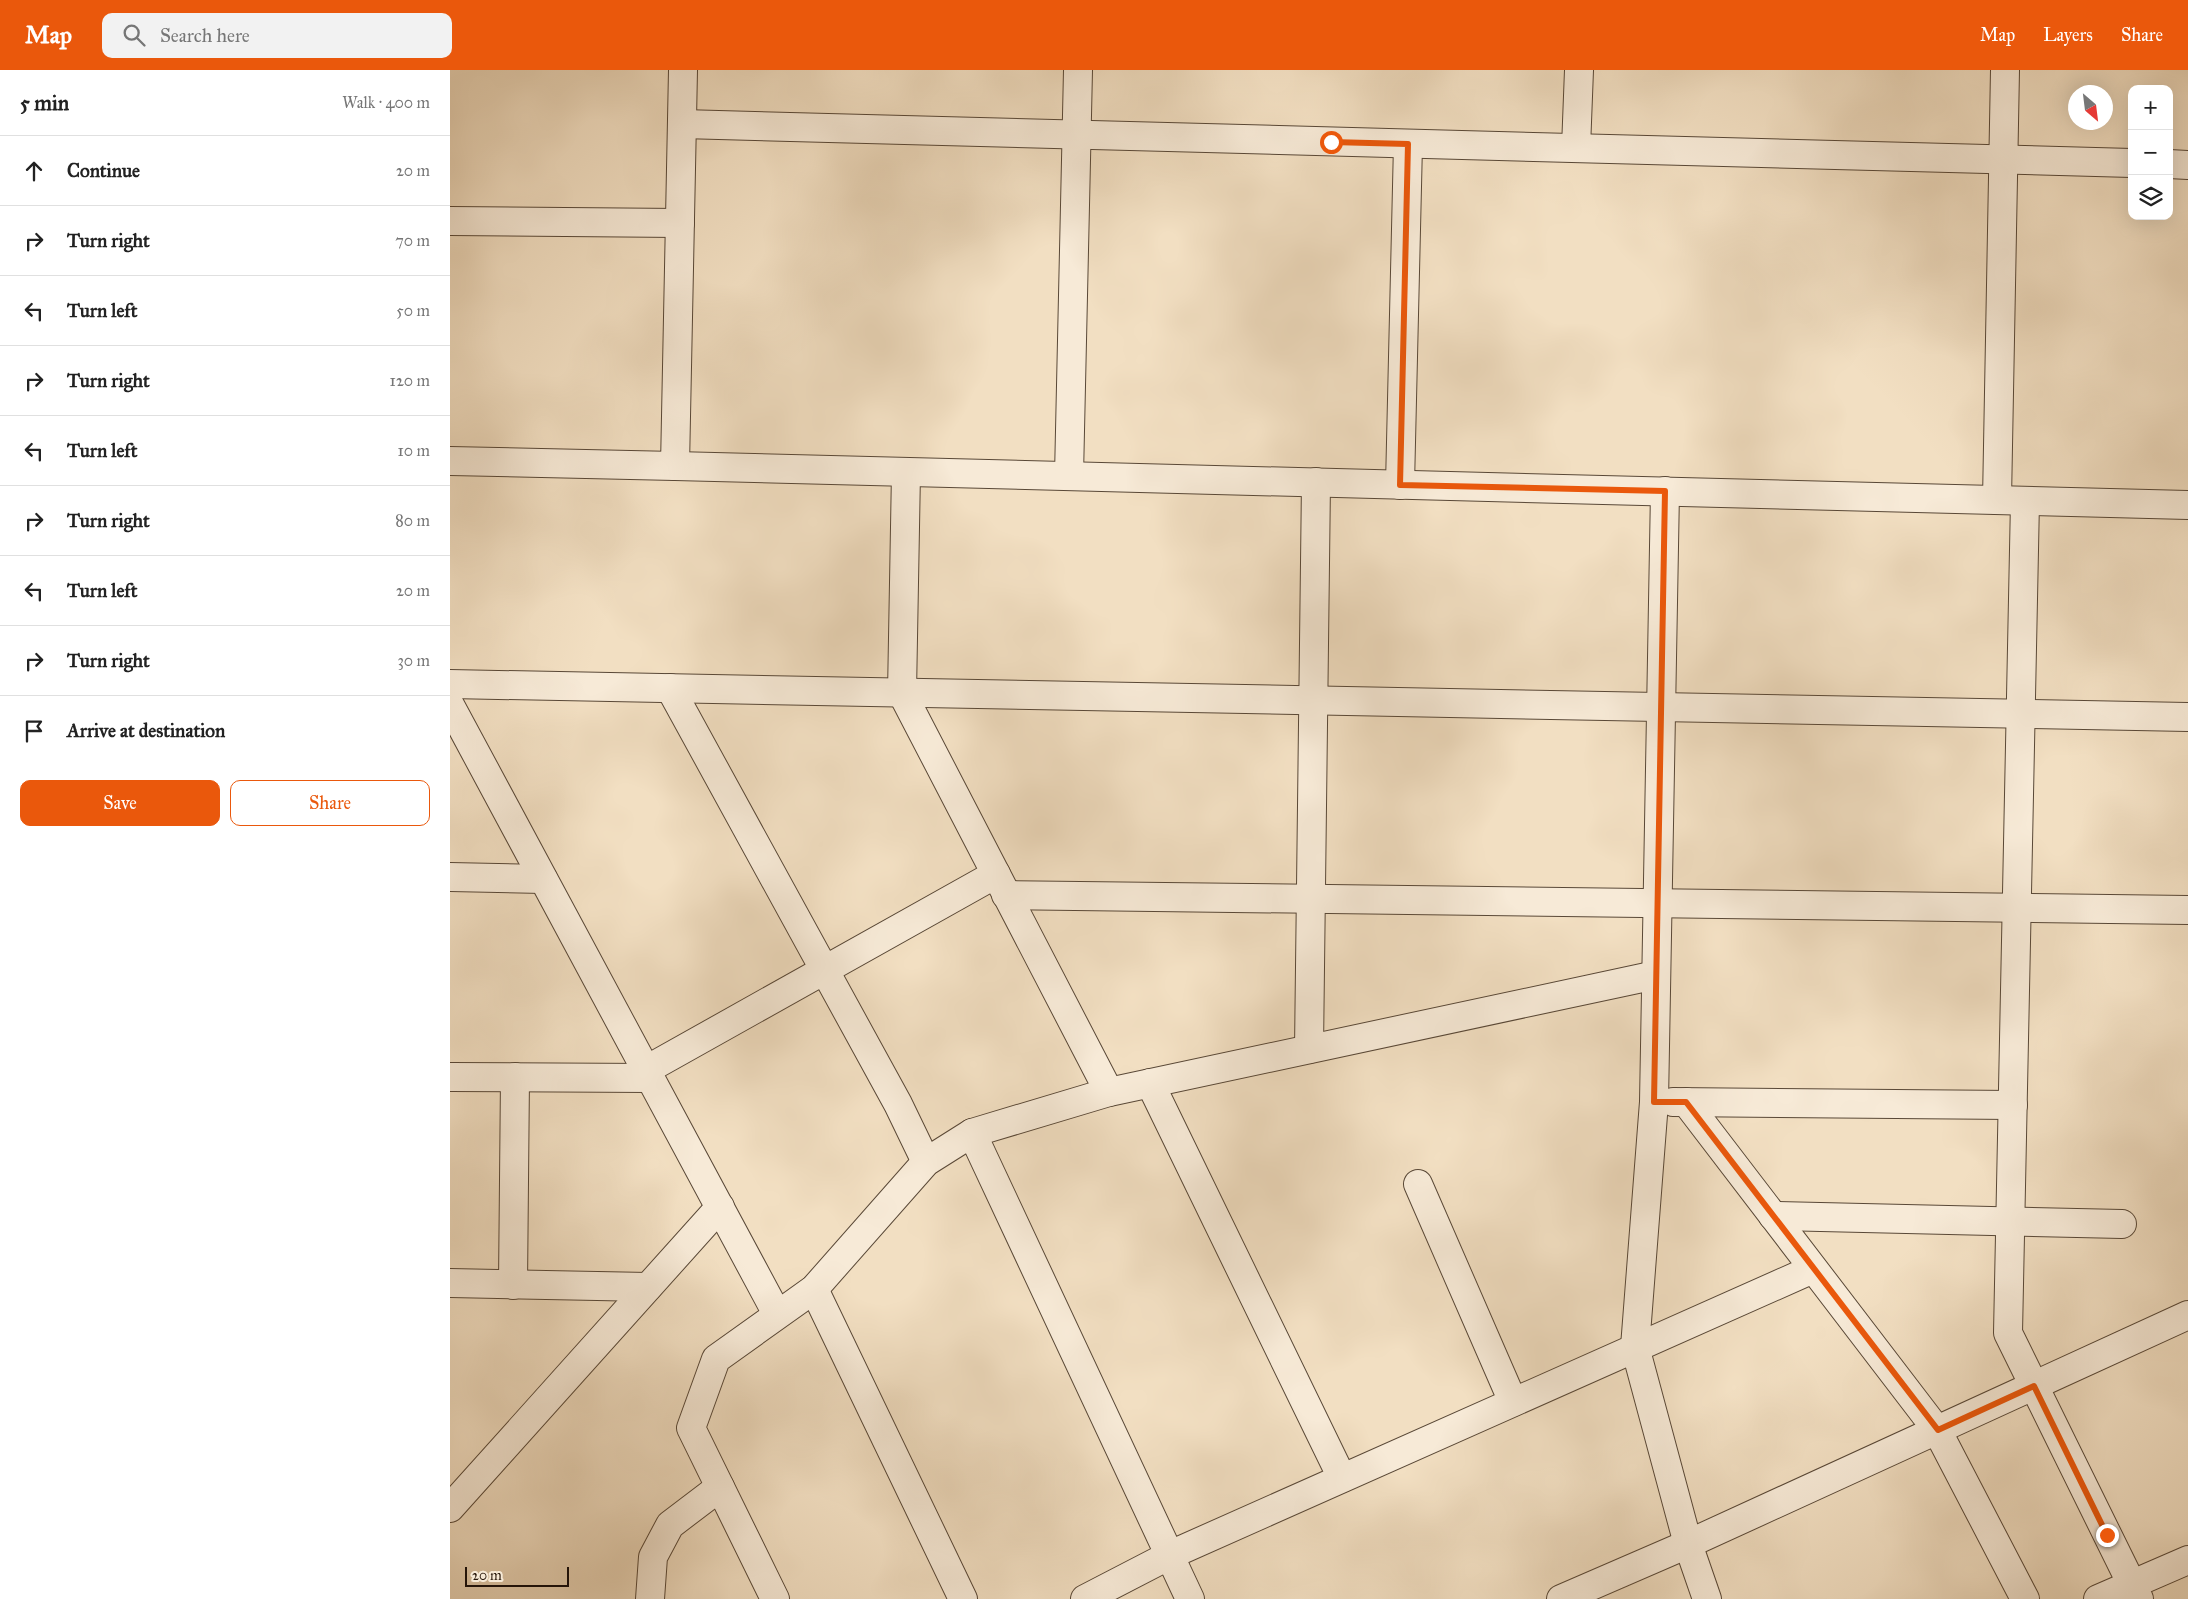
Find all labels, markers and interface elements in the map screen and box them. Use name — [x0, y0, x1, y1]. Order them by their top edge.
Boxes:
search box — [102, 13, 452, 58]
text: Map — [25, 20, 72, 50]
icon: search — [120, 21, 148, 49]
text: Search here — [160, 24, 250, 47]
text: Map — [1980, 24, 2015, 46]
text: Layers — [2043, 24, 2093, 46]
text: Share — [2121, 24, 2163, 46]
north arrow — [2068, 85, 2113, 130]
map controls — [2128, 85, 2173, 220]
button: + — [2128, 85, 2173, 130]
text: 5 min — [20, 90, 69, 116]
text: Walk · 400 m — [342, 93, 430, 112]
button: − — [2128, 130, 2173, 175]
route start — [1320, 131, 1343, 154]
icon: ahead — [20, 157, 48, 185]
text: Continue — [67, 159, 140, 182]
text: 20 m — [396, 161, 430, 180]
button: layers — [2128, 175, 2173, 220]
icon: right — [20, 227, 48, 255]
text: Turn right — [67, 229, 150, 252]
text: 70 m — [395, 231, 430, 250]
icon: left — [20, 297, 48, 325]
text: Turn left — [67, 299, 137, 322]
text: 50 m — [396, 301, 430, 320]
icon: right — [20, 367, 48, 395]
text: Turn right — [67, 369, 150, 392]
text: 120 m — [390, 371, 430, 390]
icon: left — [20, 437, 48, 465]
text: Turn left — [67, 439, 137, 462]
text: 10 m — [398, 441, 430, 460]
icon: right — [20, 507, 48, 535]
text: Turn right — [67, 509, 150, 532]
text: 80 m — [395, 511, 430, 530]
icon: left — [20, 577, 48, 605]
text: Turn left — [67, 579, 137, 602]
text: 20 m — [396, 581, 430, 600]
icon: right — [20, 647, 48, 675]
text: Turn right — [67, 649, 150, 672]
text: 30 m — [397, 651, 430, 670]
icon: arrive — [20, 717, 48, 745]
text: Arrive at destination — [67, 719, 225, 742]
button: Save — [20, 780, 220, 826]
button: Share — [230, 780, 430, 826]
route end — [2096, 1524, 2119, 1547]
scale bar — [465, 1564, 569, 1587]
text: 20 m — [472, 1567, 502, 1584]

